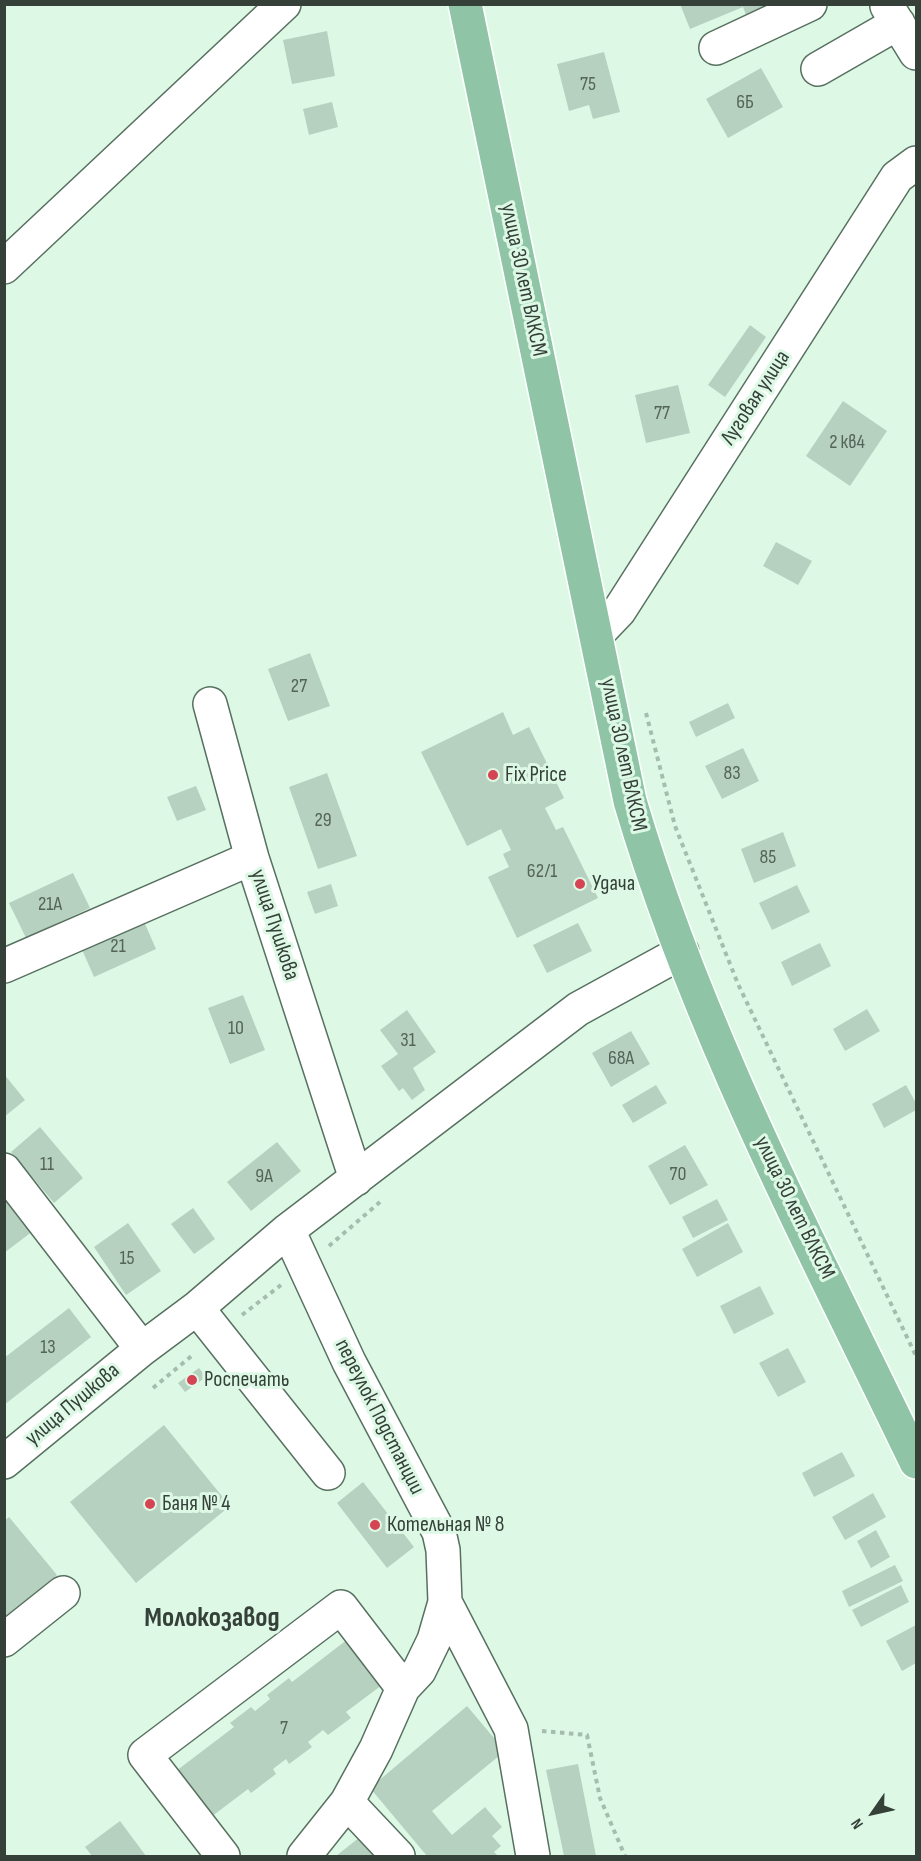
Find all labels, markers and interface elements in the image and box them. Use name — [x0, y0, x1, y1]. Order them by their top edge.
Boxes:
house number: 75 — [580, 73, 596, 97]
house number: 6Б — [736, 91, 754, 115]
street label: улица 30 лет ВЛКСМ — [494, 201, 552, 359]
street label: Луговая улица — [716, 346, 796, 450]
house number: 77 — [654, 402, 670, 426]
house number: 2 кв4 — [829, 431, 865, 455]
house number: 27 — [291, 675, 307, 699]
street label: улица 30 лет ВЛКСМ — [594, 676, 652, 834]
place label: Fix Price — [505, 762, 567, 788]
house number: 83 — [723, 762, 741, 786]
marker: Fix Price — [486, 768, 500, 782]
house number: 29 — [314, 809, 332, 833]
house number: 85 — [760, 846, 776, 870]
house number: 62/1 — [527, 860, 557, 884]
street label: улица Пушкова — [244, 866, 304, 984]
place label: Удача — [592, 871, 635, 897]
marker: Удача — [573, 877, 587, 891]
house number: 21А — [38, 893, 62, 917]
house number: 21 — [110, 935, 126, 959]
house number: 10 — [228, 1017, 244, 1041]
house number: 31 — [400, 1029, 416, 1053]
house number: 68А — [608, 1047, 634, 1071]
street label: улица 30 лет ВЛКСМ — [748, 1132, 840, 1284]
house number: 11 — [40, 1153, 54, 1177]
house number: 70 — [670, 1163, 686, 1187]
house number: 9А — [255, 1165, 273, 1189]
house number: 15 — [119, 1247, 135, 1271]
street label: переулок Подстанции — [328, 1335, 430, 1499]
house number: 13 — [40, 1336, 56, 1360]
street label: улица Пушкова — [21, 1358, 125, 1452]
place label: Роспечать — [204, 1367, 289, 1393]
marker: Роспечать — [185, 1373, 199, 1387]
place label: Баня № 4 — [162, 1491, 231, 1517]
marker: Баня № 4 — [143, 1497, 157, 1511]
place label: Котельная № 8 — [387, 1512, 504, 1538]
marker: Котельная № 8 — [368, 1518, 382, 1532]
district label: Молокозавод — [144, 1602, 280, 1636]
house number: 7 — [280, 1717, 288, 1741]
north arrow — [843, 1783, 903, 1843]
text: N — [847, 1814, 868, 1832]

